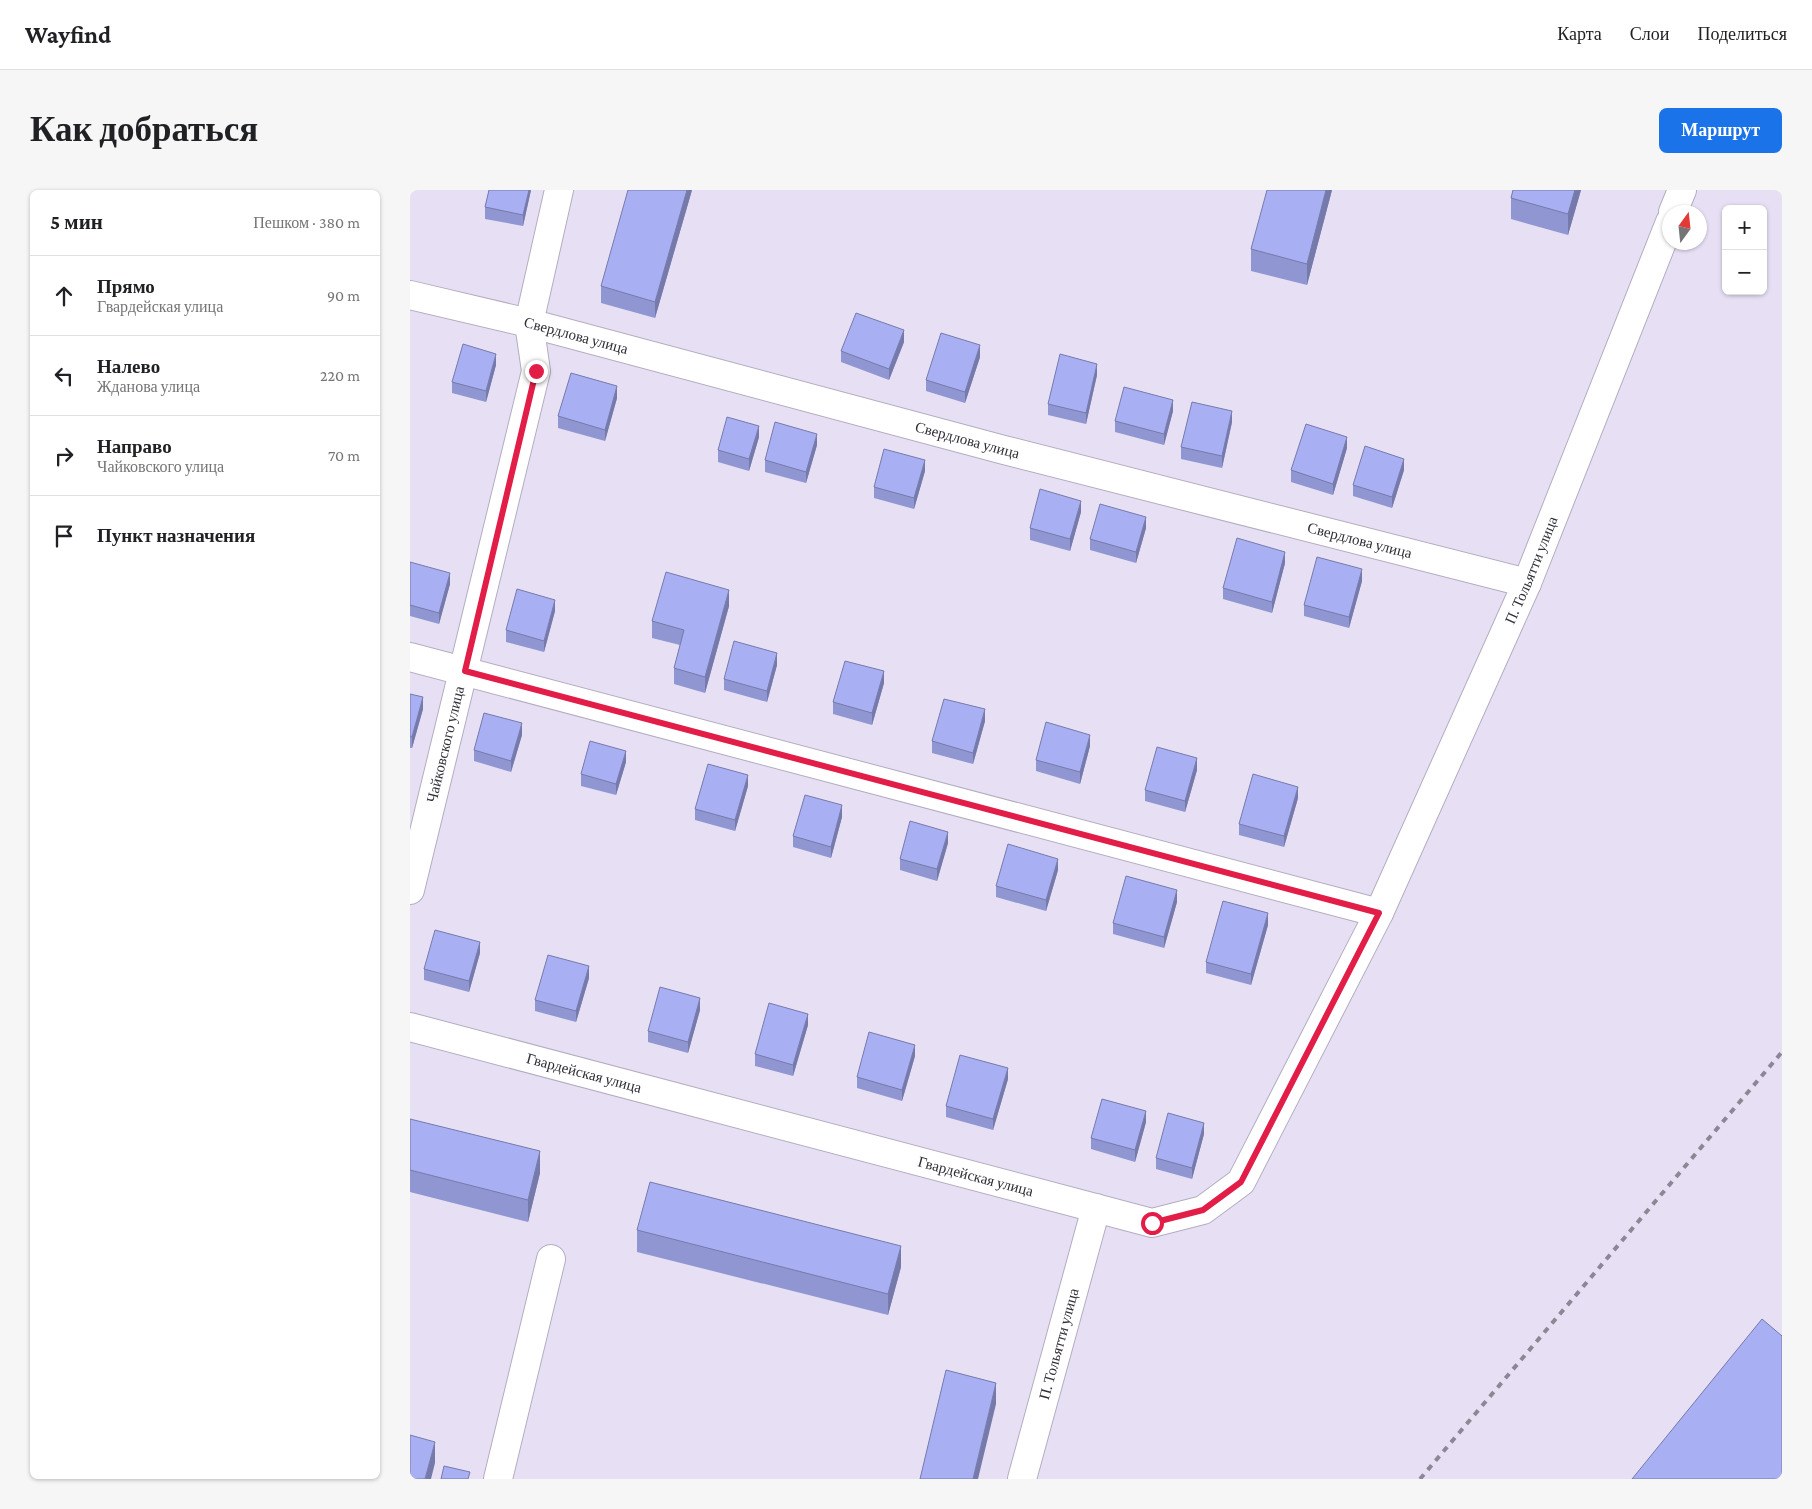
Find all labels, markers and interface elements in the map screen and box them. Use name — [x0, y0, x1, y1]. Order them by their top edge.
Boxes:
text: Wayfind — [25, 21, 111, 48]
text: Карта — [1557, 24, 1602, 44]
text: Слои — [1630, 24, 1669, 44]
text: Поделиться — [1697, 24, 1787, 44]
button: Маршрут — [1659, 108, 1782, 153]
text: Как добраться — [30, 110, 258, 149]
north arrow — [1662, 205, 1707, 250]
map controls — [1722, 205, 1767, 295]
button: + — [1722, 205, 1767, 250]
text: 5 мин — [50, 210, 103, 234]
text: Пешком · 380 m — [253, 214, 360, 231]
button: − — [1722, 250, 1767, 295]
text: Прямо — [97, 276, 155, 297]
icon: ahead — [50, 282, 78, 310]
text: 90 m — [327, 287, 360, 304]
text: Гвардейская улица — [97, 298, 223, 315]
street label: Свердлова улица — [522, 314, 630, 357]
text: Налево — [97, 356, 160, 377]
route end — [525, 360, 548, 383]
icon: left — [50, 362, 78, 390]
text: 220 m — [320, 367, 360, 384]
text: Жданова улица — [97, 378, 200, 395]
street label: Свердлова улица — [914, 419, 1021, 462]
text: Направо — [97, 436, 172, 457]
icon: right — [50, 442, 78, 470]
text: 70 m — [328, 447, 360, 464]
text: Чайковского улица — [97, 458, 224, 475]
street label: П. Тольятти улица — [1502, 514, 1561, 626]
street label: Свердлова улица — [1306, 520, 1414, 561]
icon: arrive — [50, 522, 78, 550]
text: Пункт назначения — [97, 525, 255, 546]
street label: Чайковского улица — [424, 684, 467, 804]
street label: Гвардейская улица — [525, 1050, 644, 1096]
street label: Гвардейская улица — [916, 1154, 1035, 1199]
route start — [1141, 1212, 1164, 1235]
street label: П. Тольятти улица — [1036, 1286, 1082, 1401]

